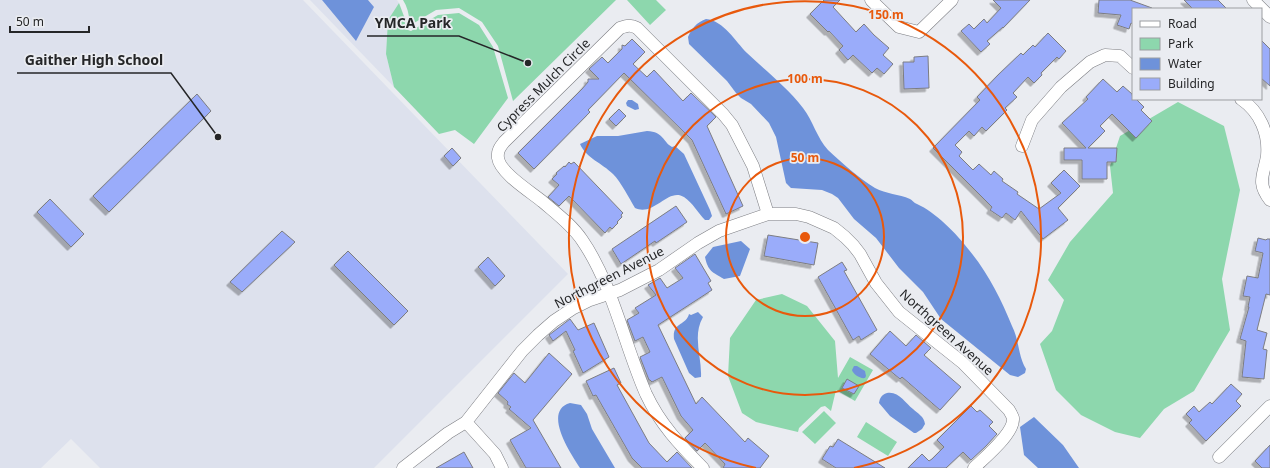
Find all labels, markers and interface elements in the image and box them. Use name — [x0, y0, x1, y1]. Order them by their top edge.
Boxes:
text: 150 m — [868, 6, 904, 23]
scale bar — [10, 8, 89, 34]
legend — [1132, 8, 1262, 100]
callout: YMCA Park — [367, 10, 459, 36]
text: 50 m — [16, 13, 44, 30]
text: YMCA Park — [375, 13, 451, 32]
text: Road — [1168, 15, 1197, 32]
street label: Cypress Mulch Circle — [492, 34, 594, 136]
text: Park — [1168, 35, 1194, 52]
callout: Gaither High School — [17, 47, 171, 73]
text: Gaither High School — [25, 50, 163, 69]
text: Water — [1168, 55, 1202, 72]
text: 100 m — [787, 70, 823, 87]
text: Building — [1168, 75, 1215, 92]
text: 50 m — [791, 149, 819, 166]
centre of rings — [798, 230, 812, 244]
street label: Northgreen Avenue — [551, 242, 667, 312]
street label: Northgreen Avenue — [896, 285, 998, 379]

